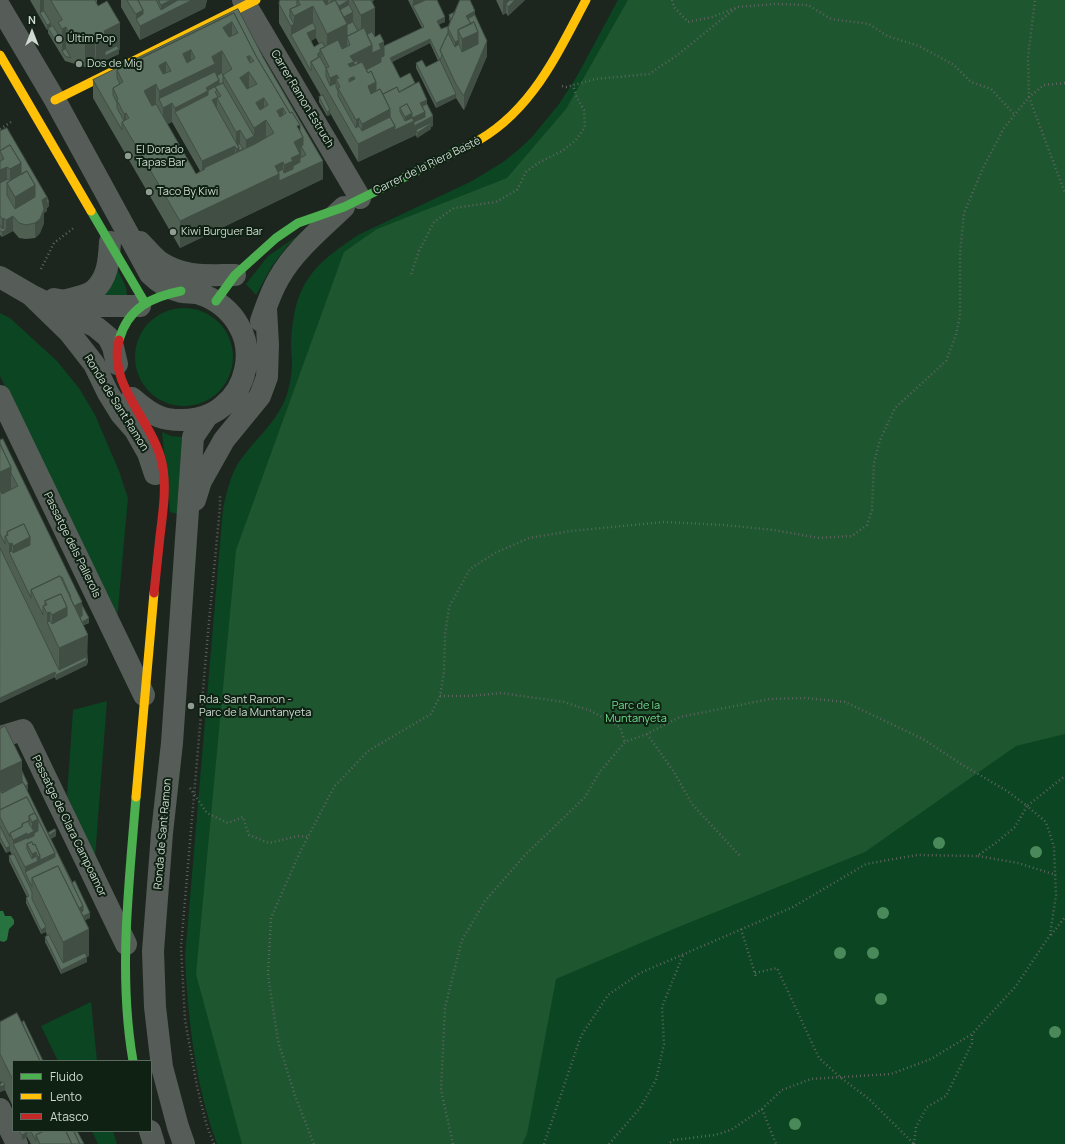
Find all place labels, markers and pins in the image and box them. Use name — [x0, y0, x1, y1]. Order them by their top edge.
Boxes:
place label: Últim Pop — [67, 32, 115, 46]
marker: Últim Pop — [54, 34, 64, 44]
place label: Dos de Mig — [87, 57, 142, 71]
marker: Dos de Mig — [74, 59, 84, 69]
place label: El Dorado Tapas Bar — [136, 143, 185, 169]
marker: El Dorado Tapas Bar — [123, 151, 133, 161]
place label: Taco By Kiwi — [157, 185, 218, 199]
marker: Taco By Kiwi — [144, 187, 154, 197]
place label: Kiwi Burguer Bar — [181, 225, 263, 239]
marker: Kiwi Burguer Bar — [168, 227, 178, 237]
place label: Rda. Sant Ramon - Parc de la Muntanyeta — [199, 693, 311, 719]
marker: Rda. Sant Ramon - Parc de la Muntanyeta — [186, 701, 196, 711]

